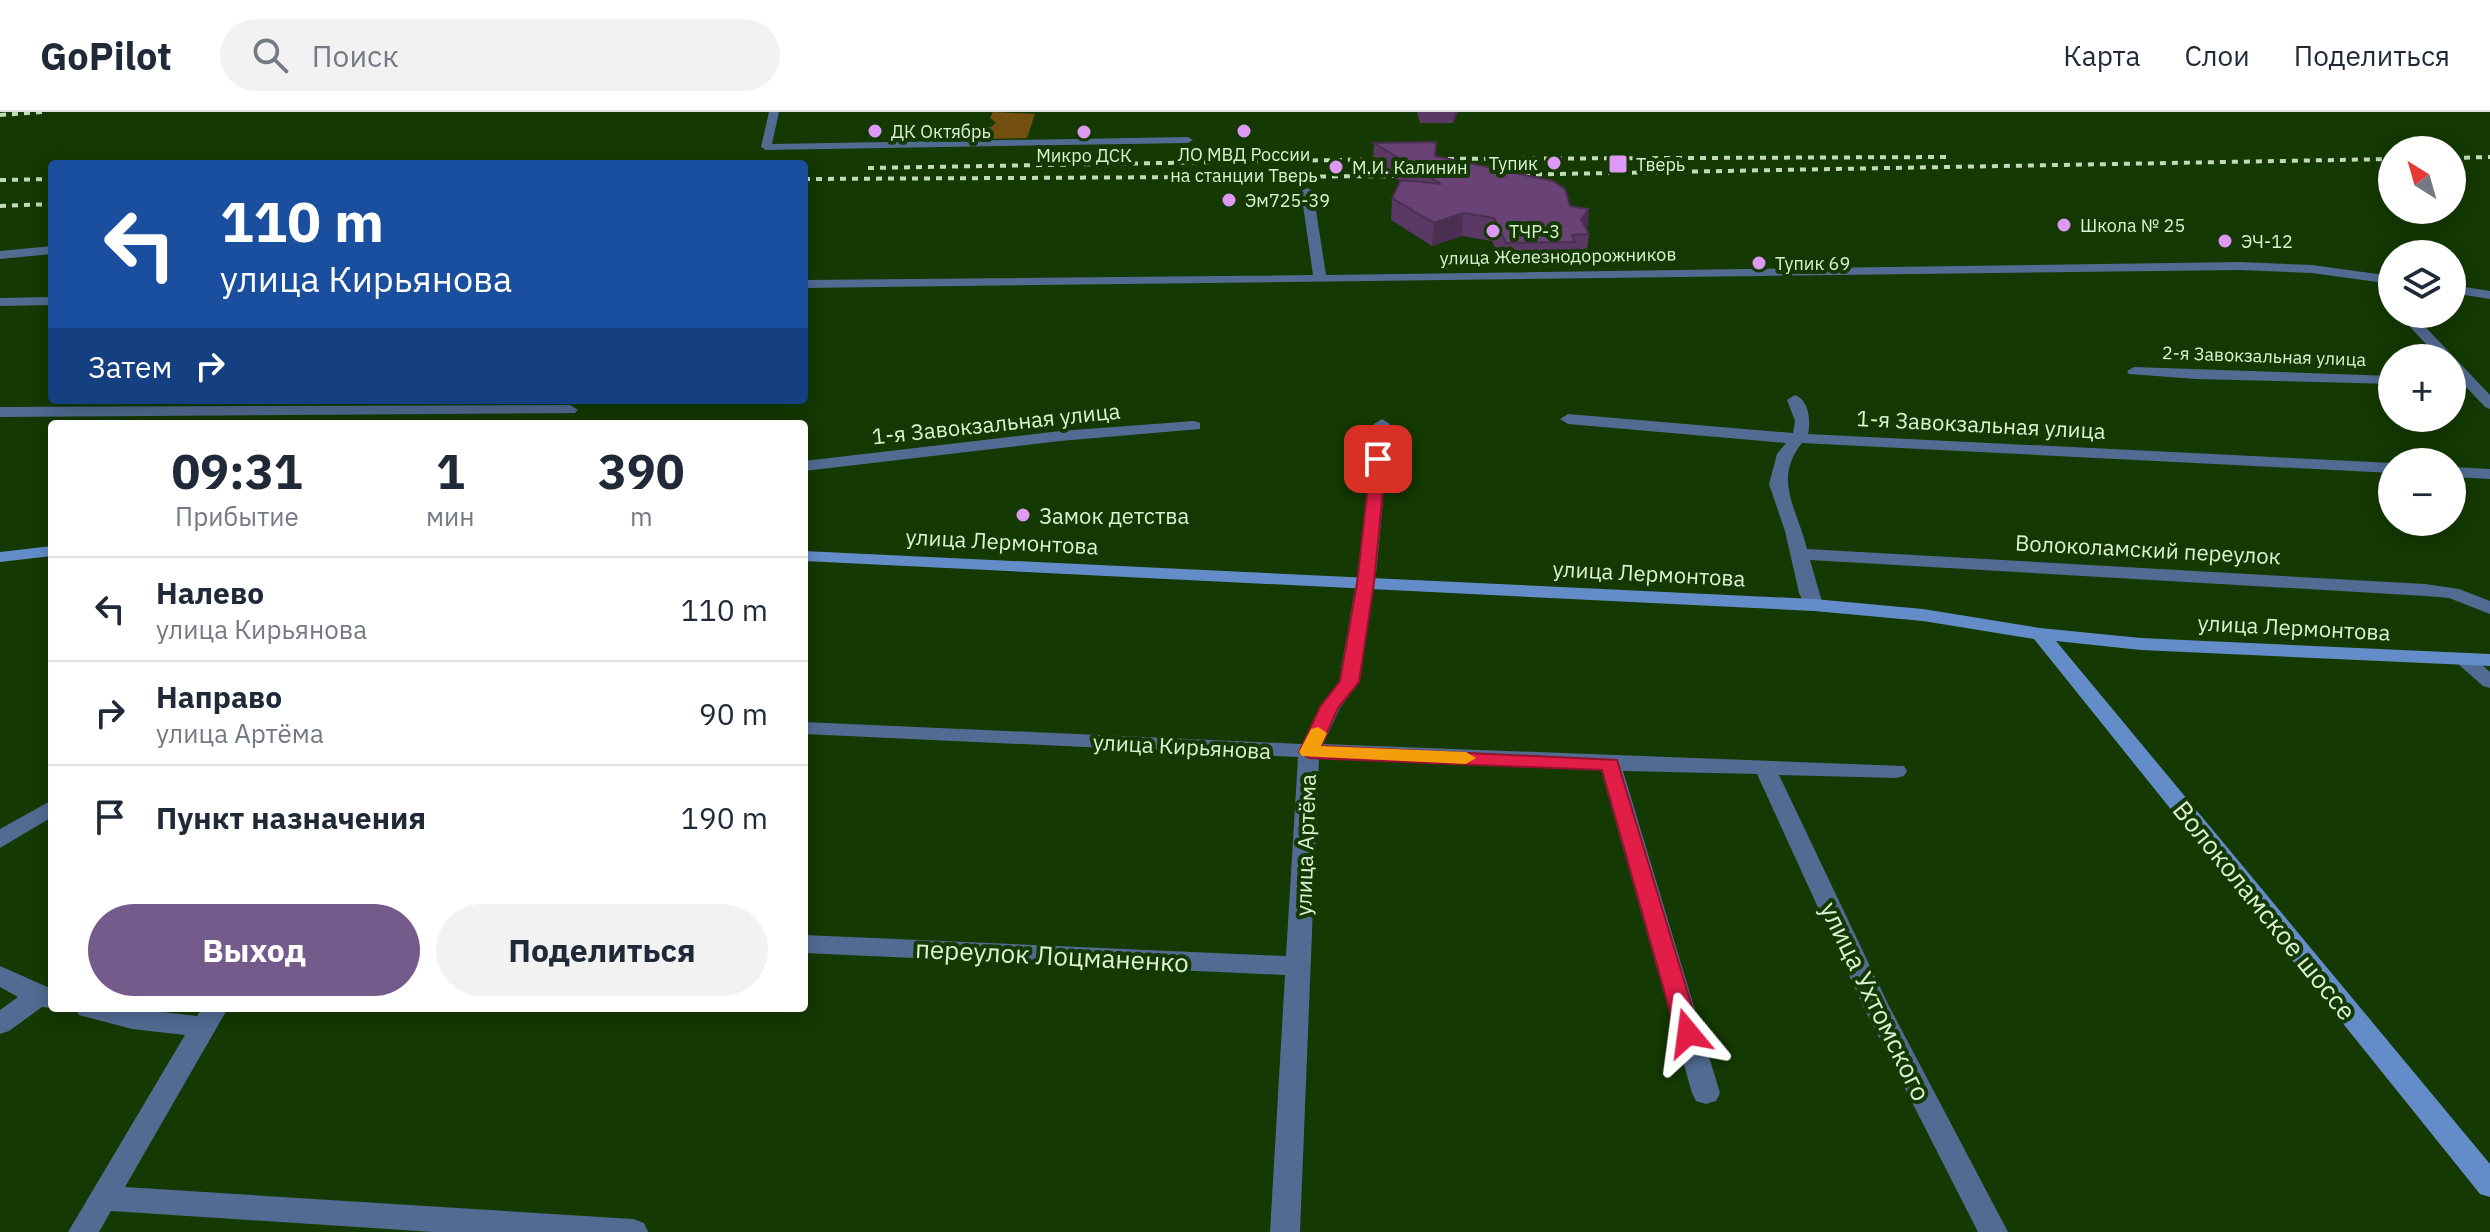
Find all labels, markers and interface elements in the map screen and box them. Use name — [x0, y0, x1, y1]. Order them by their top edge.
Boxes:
search box — [220, 19, 780, 91]
text: GoPilot — [40, 31, 172, 80]
icon: search — [248, 33, 292, 77]
text: Поиск — [312, 36, 399, 75]
text: Карта — [2063, 37, 2140, 74]
text: Слои — [2184, 37, 2250, 74]
text: Поделиться — [2294, 37, 2450, 74]
place label: ДК Октябрь — [891, 120, 991, 143]
marker: ДК Октябрь — [866, 122, 884, 140]
marker: ЛО МВД России на станции Тверь — [1235, 122, 1253, 140]
marker: Микро ДСК — [1075, 123, 1093, 141]
north arrow — [2378, 136, 2466, 224]
map controls — [2378, 136, 2466, 536]
place label: ЛО МВД России на станции Тверь — [1170, 143, 1318, 187]
place label: Микро ДСК — [1036, 144, 1132, 167]
place label: Тупик — [1489, 152, 1538, 175]
marker: Тверь — [1607, 153, 1629, 175]
place label: Тверь — [1636, 153, 1685, 176]
marker: Тупик — [1545, 154, 1563, 172]
place label: М.И. Калинин — [1352, 156, 1468, 179]
marker: М.И. Калинин — [1327, 158, 1345, 176]
text: 110 m — [220, 185, 384, 257]
place label: Эм725-39 — [1245, 189, 1330, 212]
marker: Эм725-39 — [1220, 191, 1238, 209]
icon: left — [88, 192, 192, 296]
place label: Школа № 25 — [2080, 214, 2185, 237]
marker: Школа № 25 — [2055, 216, 2073, 234]
place label: ТЧР-3 — [1509, 220, 1560, 243]
marker: ТЧР-3 — [1484, 222, 1502, 240]
place label: ЭЧ-12 — [2241, 230, 2293, 253]
marker: ЭЧ-12 — [2216, 232, 2234, 250]
button: layers — [2378, 240, 2466, 328]
street label: улица Железнодорожников — [1439, 242, 1677, 270]
place label: Тупик 69 — [1775, 252, 1850, 275]
marker: Тупик 69 — [1750, 254, 1768, 272]
text: улица Кирьянова — [220, 255, 512, 302]
street label: 2-я Завокзальная улица — [2162, 341, 2367, 371]
icon: right — [188, 344, 232, 388]
button: + — [2378, 344, 2466, 432]
text: Затем — [88, 347, 172, 386]
street label: 1-я Завокзальная улица — [870, 396, 1122, 450]
street label: 1-я Завокзальная улица — [1856, 403, 2107, 445]
pin — [1344, 425, 1412, 493]
icon: arrive — [1356, 437, 1400, 481]
text: 09:31 — [171, 440, 303, 502]
text: 1 — [436, 440, 465, 502]
text: 390 — [598, 440, 685, 502]
button: − — [2378, 448, 2466, 536]
text: Прибытие — [175, 499, 299, 533]
text: мин — [426, 499, 475, 533]
text: m — [630, 499, 653, 533]
place label: Замок детства — [1039, 501, 1189, 530]
marker: Замок детства — [1014, 506, 1032, 524]
street label: улица Лермонтова — [905, 521, 1099, 561]
street label: Волоколамский переулок — [2014, 528, 2282, 570]
street label: улица Лермонтова — [1552, 553, 1746, 593]
text: Налево — [156, 573, 264, 612]
icon: left — [88, 587, 132, 631]
text: 110 m — [681, 590, 768, 629]
street label: улица Лермонтова — [2197, 607, 2391, 647]
text: улица Кирьянова — [156, 612, 367, 646]
text: Направо — [156, 677, 282, 716]
icon: right — [88, 691, 132, 735]
text: 90 m — [699, 694, 768, 733]
text: улица Артёма — [156, 716, 324, 750]
street label: улица Кирьянова — [1092, 727, 1272, 765]
street label: улица Артёма — [1288, 773, 1322, 916]
street label: Волоколамское шоссе — [2166, 793, 2364, 1027]
icon: arrive — [88, 795, 132, 839]
text: Пункт назначения — [156, 798, 426, 837]
text: 190 m — [681, 798, 768, 837]
street label: улица Ухтомского — [1813, 896, 1939, 1106]
button: Выход — [88, 904, 420, 996]
button: Поделиться — [436, 904, 768, 996]
street label: переулок Лоцманенко — [914, 931, 1190, 979]
position arrow — [1646, 991, 1730, 1075]

